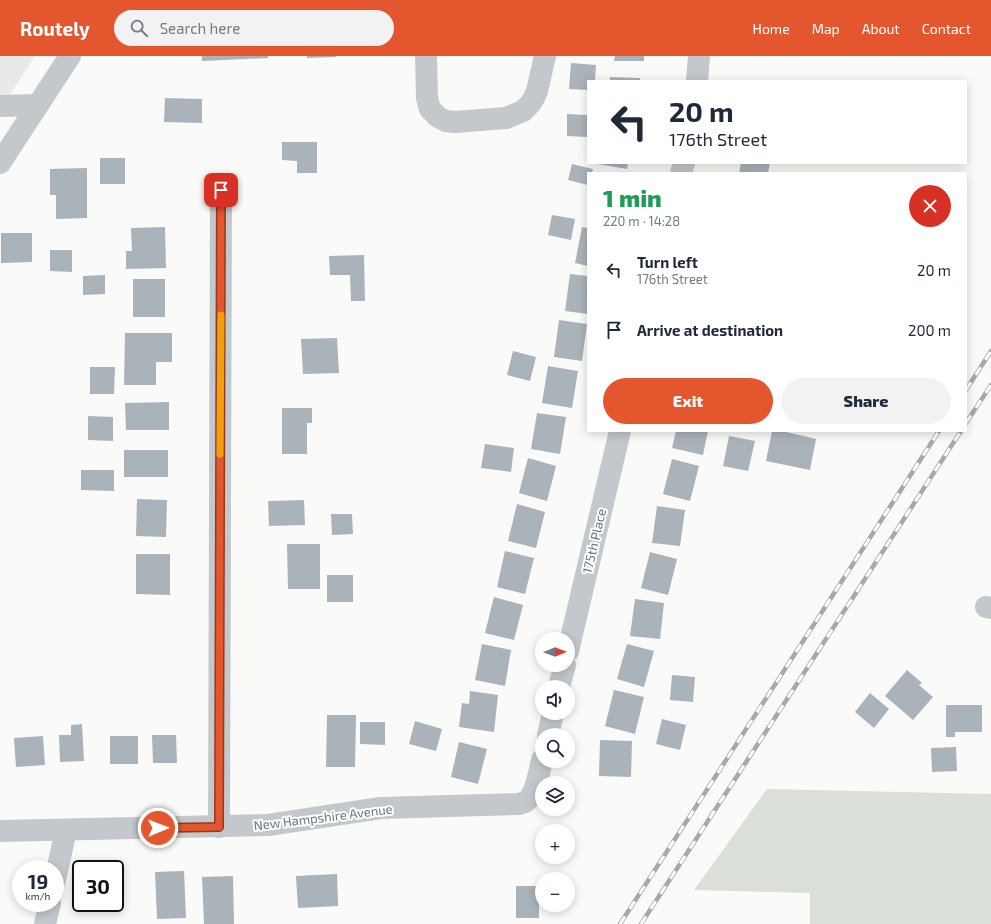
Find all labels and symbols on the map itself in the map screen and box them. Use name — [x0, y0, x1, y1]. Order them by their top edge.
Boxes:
pin — [204, 173, 238, 207]
street label: 175th Place — [579, 507, 609, 575]
north arrow — [535, 632, 575, 672]
street label: New Hampshire Avenue — [253, 801, 393, 833]
position arrow — [137, 807, 179, 849]
speed limit sign: 30 — [72, 860, 124, 912]

